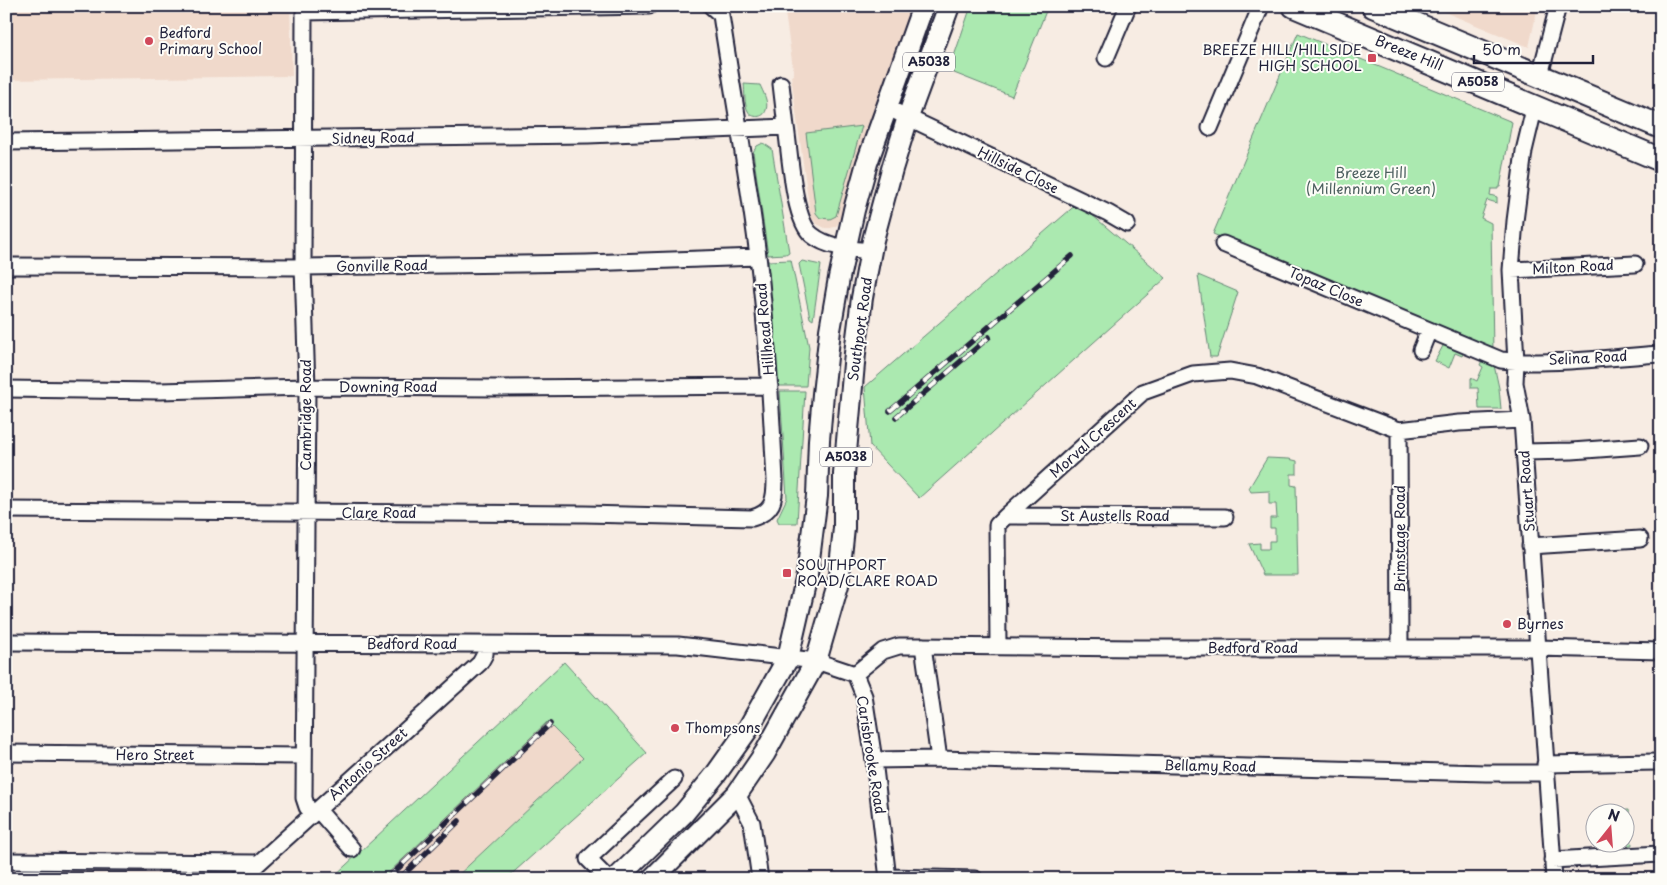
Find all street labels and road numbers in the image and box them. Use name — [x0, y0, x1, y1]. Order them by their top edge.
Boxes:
street label: Breeze Hill — [1372, 29, 1446, 76]
road number: A5038 — [903, 52, 955, 72]
road number: A5058 — [1452, 72, 1504, 91]
street label: Sidney Road — [331, 126, 415, 149]
street label: Hillside Close — [974, 141, 1062, 198]
street label: Gonville Road — [336, 254, 428, 277]
street label: Milton Road — [1532, 254, 1614, 279]
street label: Topaz Close — [1285, 261, 1367, 312]
street label: Southport Road — [842, 276, 877, 382]
street label: Hillhead Road — [750, 282, 779, 376]
street label: Selina Road — [1548, 345, 1628, 370]
street label: Cambridge Road — [295, 359, 316, 471]
street label: Downing Road — [339, 376, 437, 397]
street label: Morval Crescent — [1045, 393, 1141, 482]
road number: A5038 — [820, 448, 872, 467]
street label: Stuart Road — [1513, 450, 1540, 532]
street label: Brimstage Road — [1389, 485, 1410, 593]
street label: Clare Road — [342, 502, 416, 523]
street label: St Austells Road — [1060, 505, 1170, 526]
street label: Bedford Road — [367, 633, 457, 654]
street label: Bedford Road — [1208, 637, 1298, 658]
street label: Carisbrooke Road — [852, 694, 891, 816]
street label: Antonio Street — [324, 722, 412, 805]
street label: Hero Street — [116, 744, 194, 765]
street label: Bellamy Road — [1164, 754, 1256, 777]

